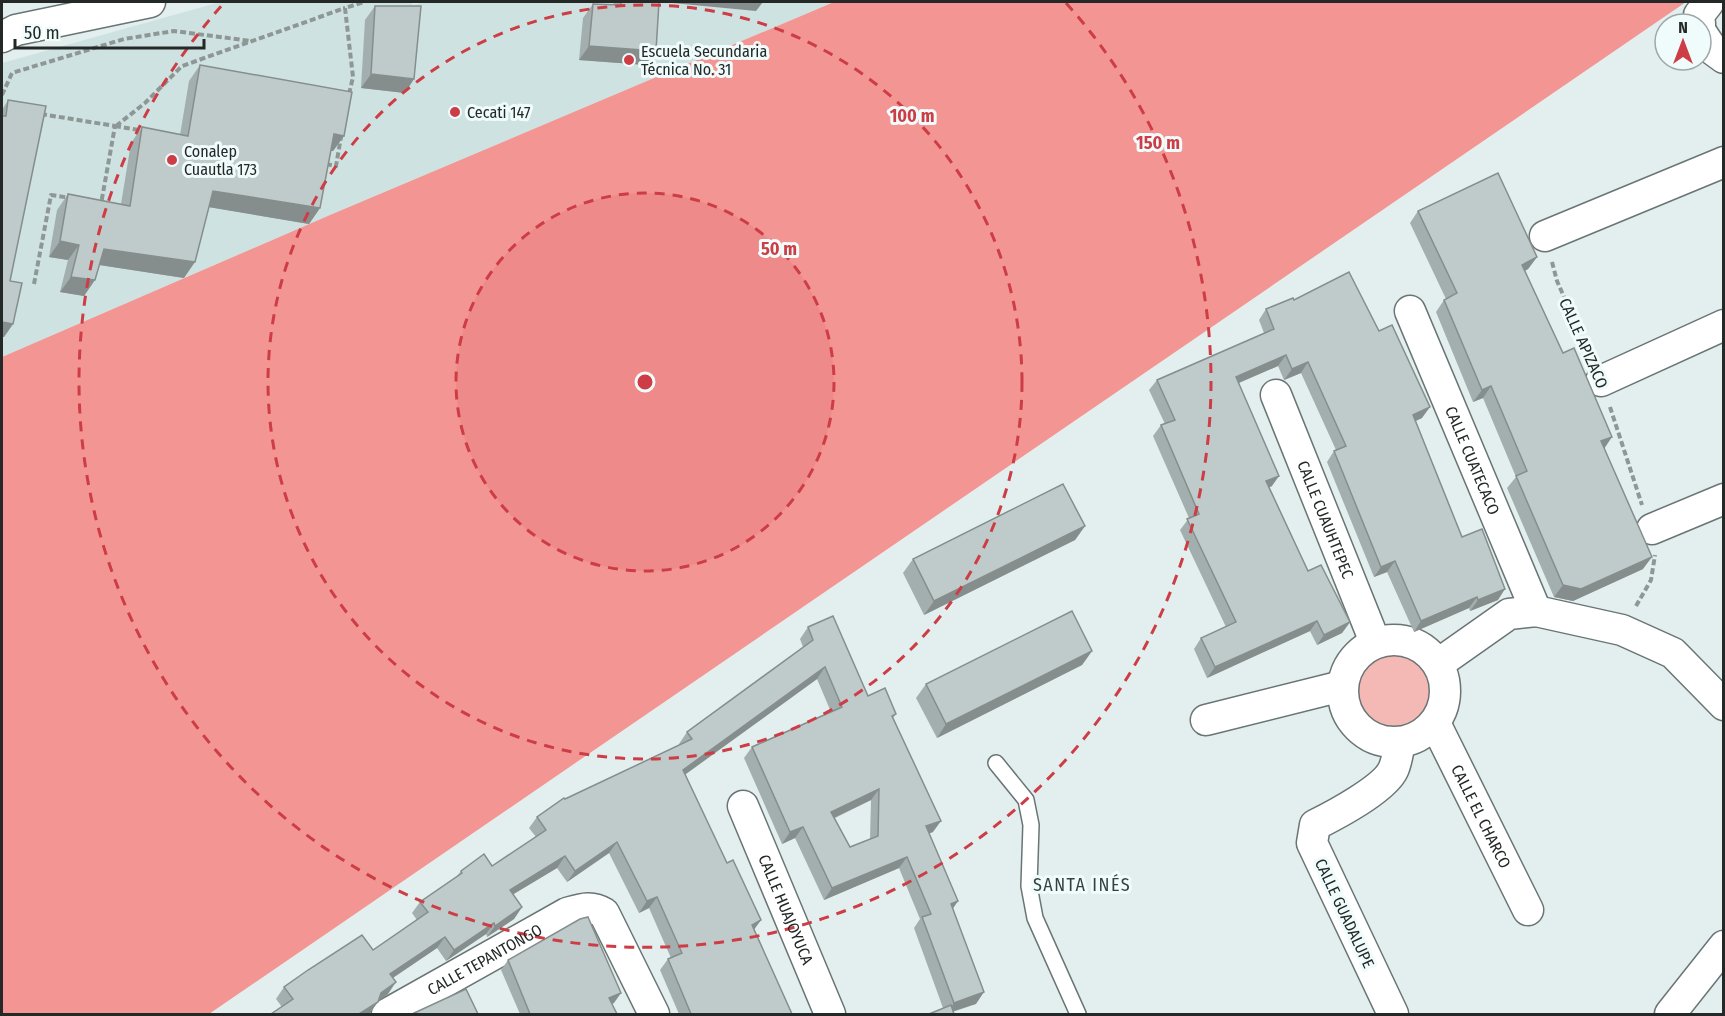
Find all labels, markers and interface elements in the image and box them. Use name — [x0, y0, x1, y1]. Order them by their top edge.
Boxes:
scale bar — [15, 12, 204, 50]
north arrow — [1653, 12, 1713, 72]
text: N — [1678, 18, 1688, 37]
text: 50 m — [24, 22, 60, 44]
place label: Escuela Secundaria Técnica No. 31 — [641, 42, 767, 79]
marker: Escuela Secundaria Técnica No. 31 — [622, 53, 636, 67]
place label: Cecati 147 — [467, 103, 531, 122]
marker: Cecati 147 — [448, 105, 462, 119]
text: 100 m — [890, 105, 934, 127]
text: 150 m — [1136, 132, 1180, 154]
place label: Conalep Cuautla 173 — [184, 142, 257, 179]
marker: Conalep Cuautla 173 — [165, 153, 179, 167]
text: 50 m — [761, 238, 797, 260]
street label: CALLE APIZACO — [1555, 295, 1612, 391]
centre of rings — [635, 372, 655, 392]
street label: CALLE CUATECACO — [1441, 403, 1503, 518]
street label: CALLE CUAUHTEPEC — [1293, 458, 1358, 581]
street label: CALLE EL CHARCO — [1447, 761, 1515, 871]
street label: CALLE HUAJOYUCA — [754, 852, 817, 968]
street label: CALLE GUADALUPE — [1311, 856, 1378, 971]
district label: SANTA INÉS — [1033, 873, 1131, 896]
street label: CALLE TEPANTONGO — [424, 920, 546, 999]

